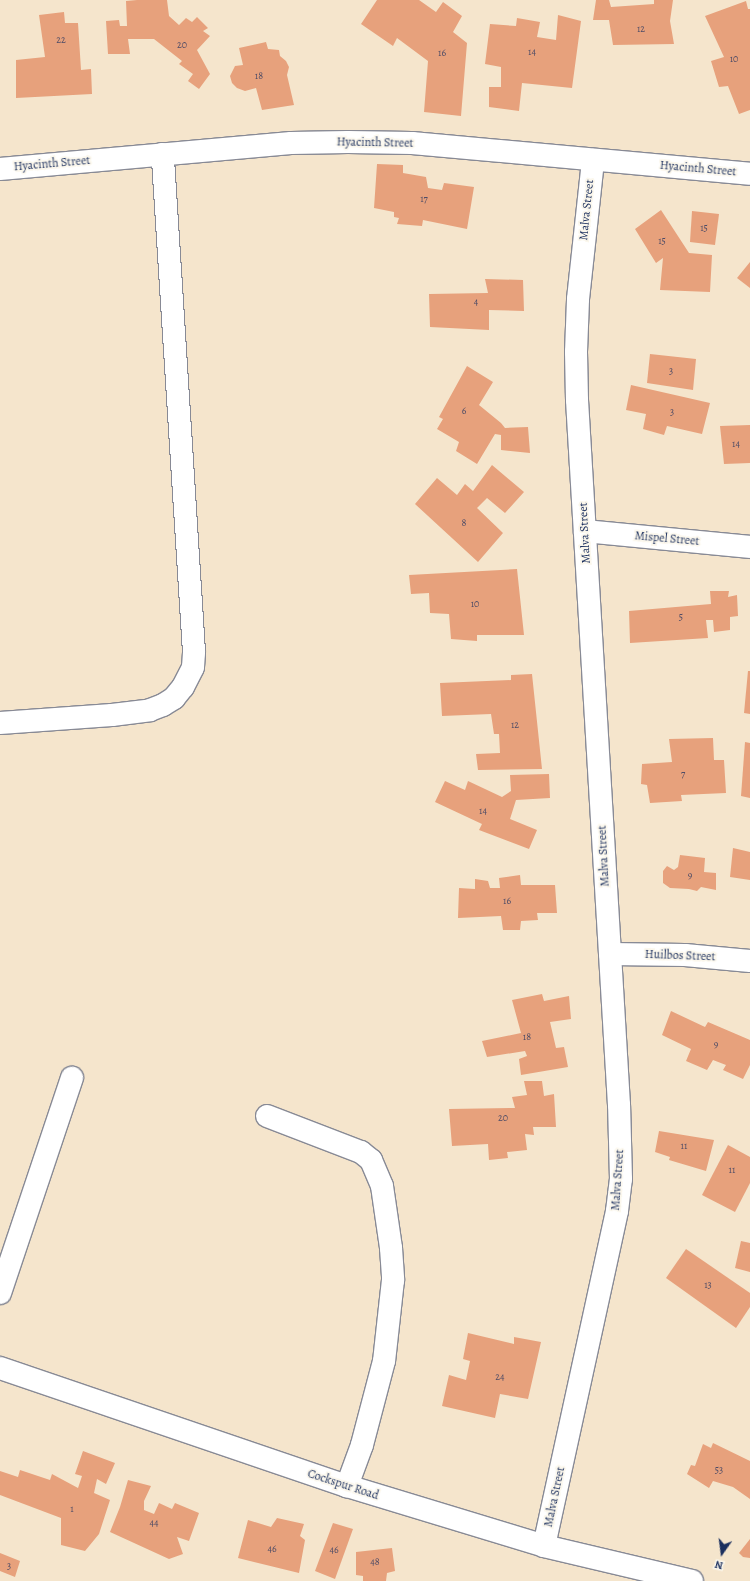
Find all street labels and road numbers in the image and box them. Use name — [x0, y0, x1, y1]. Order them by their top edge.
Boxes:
street label: Hyacinth Street — [337, 135, 413, 151]
street label: Hyacinth Street — [13, 153, 91, 175]
street label: Hyacinth Street — [659, 158, 737, 180]
street label: Malva Street — [577, 179, 597, 241]
street label: Malva Street — [576, 502, 594, 564]
street label: Mispel Street — [634, 529, 700, 549]
street label: Malva Street — [595, 825, 613, 887]
street label: Huilbos Street — [644, 948, 716, 964]
street label: Malva Street — [609, 1149, 627, 1211]
street label: Malva Street — [542, 1466, 568, 1528]
street label: Cockspur Road — [306, 1467, 380, 1503]

